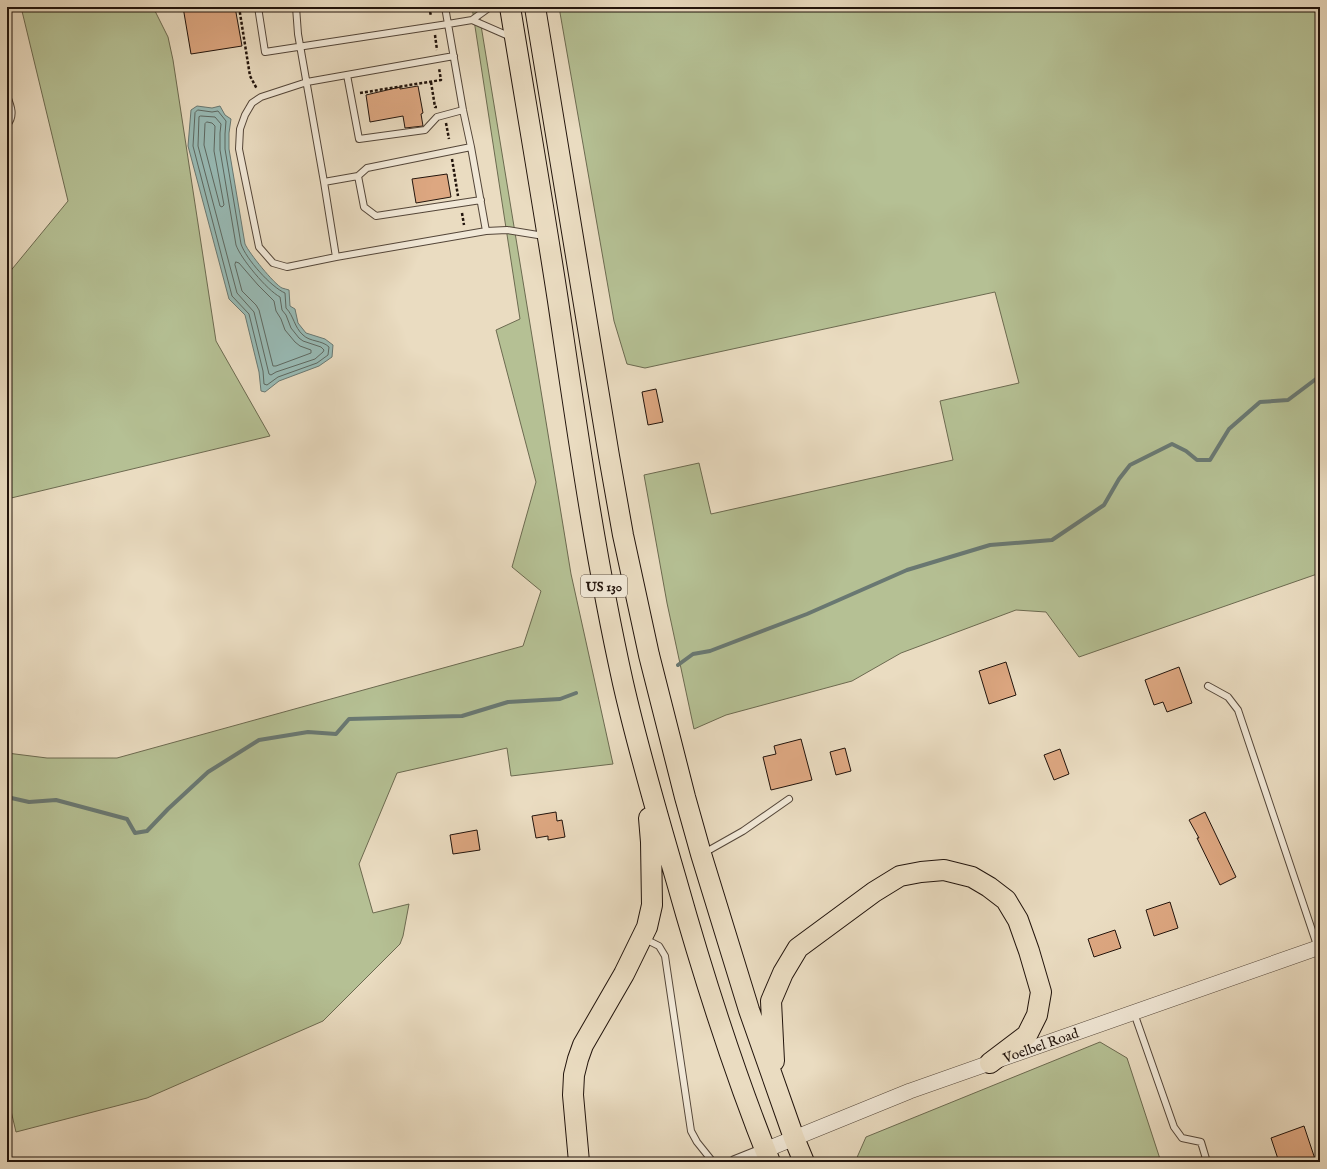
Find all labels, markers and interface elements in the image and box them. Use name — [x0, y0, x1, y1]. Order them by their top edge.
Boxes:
road number: US 130 — [581, 575, 627, 597]
street label: Voelbel Road — [1000, 1024, 1082, 1068]

